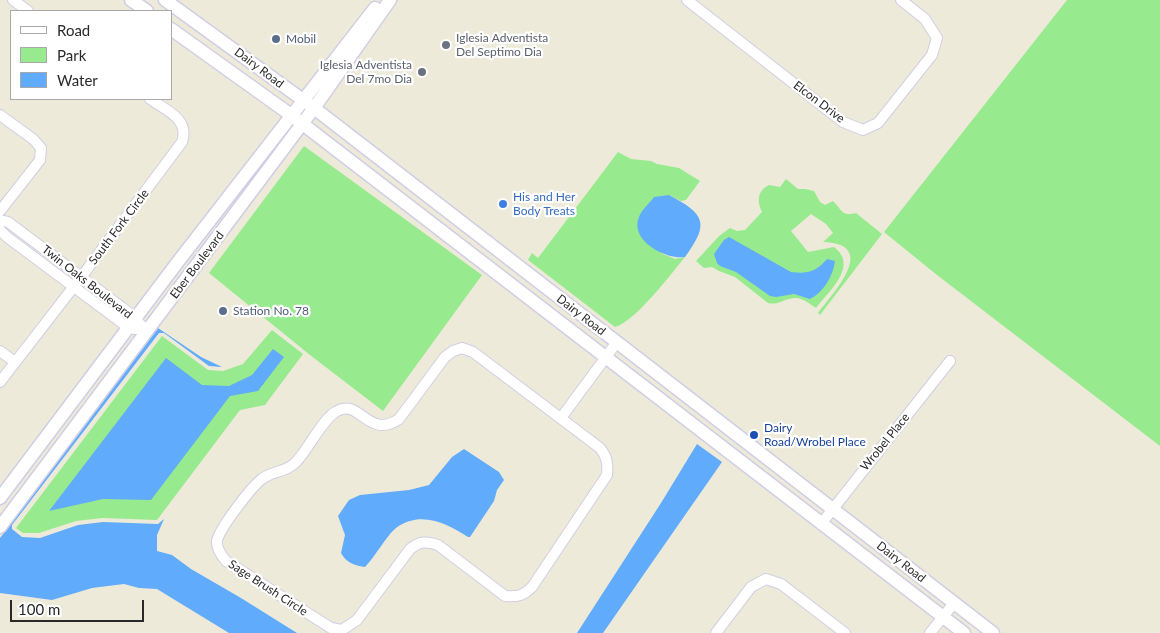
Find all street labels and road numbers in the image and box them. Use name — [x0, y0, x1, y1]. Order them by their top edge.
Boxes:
street label: Dairy Road — [231, 45, 287, 91]
street label: Elcon Drive — [791, 78, 847, 126]
street label: South Fork Circle — [86, 187, 152, 267]
street label: Eber Boulevard — [167, 229, 227, 301]
street label: Twin Oaks Boulevard — [39, 242, 135, 322]
street label: Dairy Road — [554, 291, 608, 339]
street label: Wrobel Place — [857, 410, 913, 474]
street label: Dairy Road — [874, 538, 928, 586]
street label: Sage Brush Circle — [226, 557, 310, 619]

